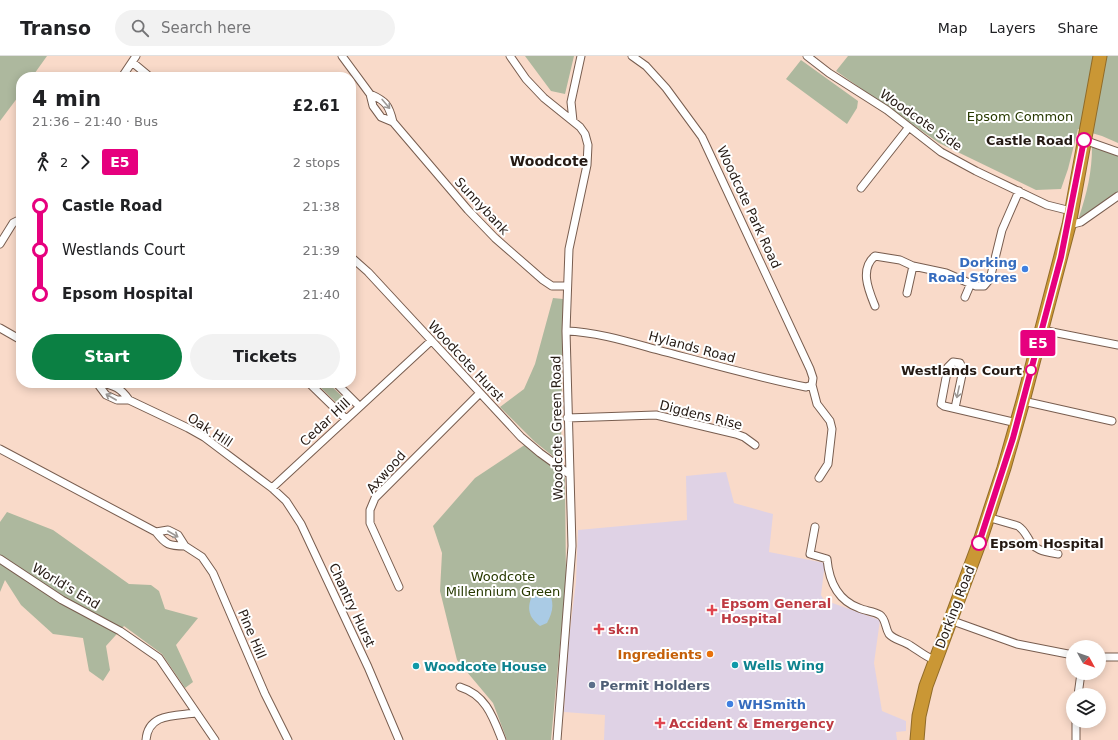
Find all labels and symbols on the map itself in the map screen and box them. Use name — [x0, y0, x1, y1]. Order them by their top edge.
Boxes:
street label: Woodcote Side — [877, 86, 965, 154]
one-way arrow — [382, 99, 391, 110]
park label: Epsom Common — [967, 109, 1073, 124]
marker: Castle Road — [1076, 132, 1092, 148]
place label: Castle Road — [986, 133, 1073, 148]
street label: Woodcote Park Road — [714, 143, 784, 271]
district label: Woodcote — [510, 153, 588, 169]
street label: Sunnybank — [452, 174, 513, 238]
place label: Dorking Road Stores — [928, 255, 1017, 285]
marker: Dorking Road Stores — [1020, 264, 1030, 274]
street label: Woodcote Hurst — [425, 318, 507, 404]
street label: Hylands Road — [647, 328, 737, 366]
line badge: E5 — [1020, 330, 1056, 356]
street label: Woodcote Green Road — [548, 356, 566, 500]
place label: Westlands Court — [901, 363, 1022, 378]
marker: Westlands Court — [1025, 364, 1037, 376]
one-way arrow — [954, 385, 962, 398]
one-way arrow — [105, 392, 117, 400]
street label: Cedar Hill — [297, 395, 353, 449]
street label: Digdens Rise — [658, 397, 744, 433]
street label: Oak Hill — [185, 410, 235, 450]
street label: Axwood — [363, 448, 409, 496]
one-way arrow — [167, 530, 179, 538]
marker: Epsom Hospital — [971, 535, 987, 551]
place label: Epsom Hospital — [990, 536, 1104, 551]
street label: World's End — [29, 560, 103, 612]
street label: Chantry Hurst — [326, 561, 378, 649]
street label: Dorking Road — [932, 563, 978, 651]
park label: Woodcote Millennium Green — [446, 569, 560, 599]
place label: Epsom General Hospital — [721, 596, 831, 626]
marker: Epsom General Hospital — [706, 604, 718, 616]
street label: Pine Hill — [235, 607, 269, 661]
place label: sk:n — [608, 622, 639, 637]
marker: sk:n — [593, 623, 605, 635]
north arrow — [1066, 640, 1106, 680]
place label: Ingredients — [618, 647, 702, 662]
marker: Ingredients — [705, 649, 715, 659]
place label: Wells Wing — [743, 658, 824, 673]
place label: Woodcote House — [424, 659, 547, 674]
marker: Wells Wing — [730, 660, 740, 670]
marker: Woodcote House — [411, 661, 421, 671]
place label: Permit Holders — [600, 678, 710, 693]
marker: Permit Holders — [587, 680, 597, 690]
place label: WHSmith — [738, 697, 806, 712]
marker: WHSmith — [725, 699, 735, 709]
place label: Accident & Emergency — [669, 716, 835, 731]
marker: Accident & Emergency — [654, 717, 666, 729]

